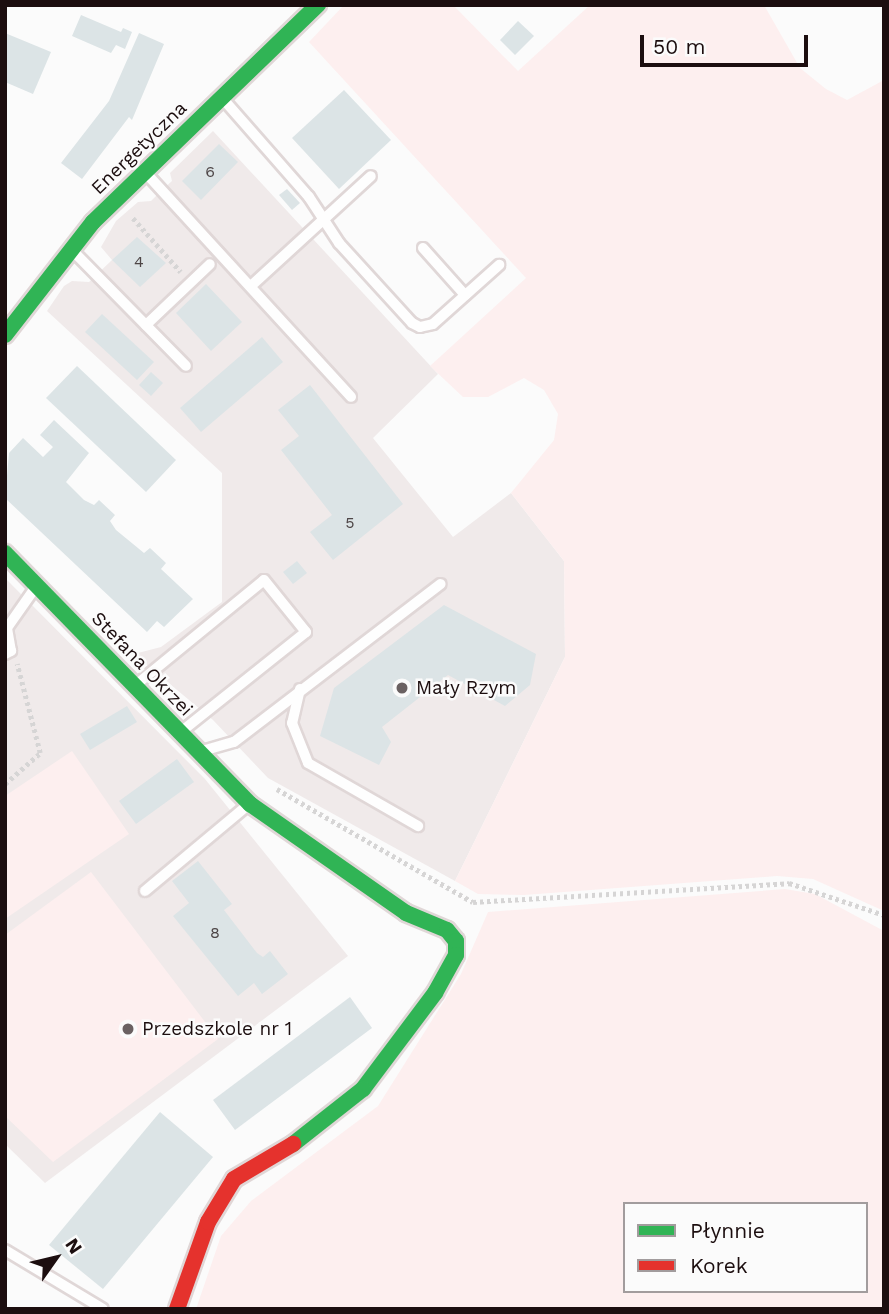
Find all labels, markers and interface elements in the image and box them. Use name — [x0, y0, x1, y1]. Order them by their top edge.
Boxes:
scale bar — [644, 21, 812, 65]
text: 50 m — [653, 34, 705, 59]
street label: Energetyczna — [86, 97, 192, 199]
house number: 6 — [205, 162, 215, 182]
house number: 4 — [134, 252, 144, 272]
house number: 5 — [345, 513, 355, 533]
street label: Stefana Okrzei — [86, 607, 198, 721]
place label: Mały Rzym — [416, 677, 517, 699]
marker: Mały Rzym — [394, 680, 410, 696]
house number: 8 — [210, 923, 220, 943]
place label: Przedszkole nr 1 — [142, 1018, 293, 1040]
marker: Przedszkole nr 1 — [120, 1021, 136, 1037]
legend — [623, 1202, 868, 1293]
text: Płynnie — [690, 1218, 765, 1243]
north arrow — [21, 1223, 91, 1293]
text: N — [60, 1234, 87, 1258]
text: Korek — [690, 1253, 748, 1278]

